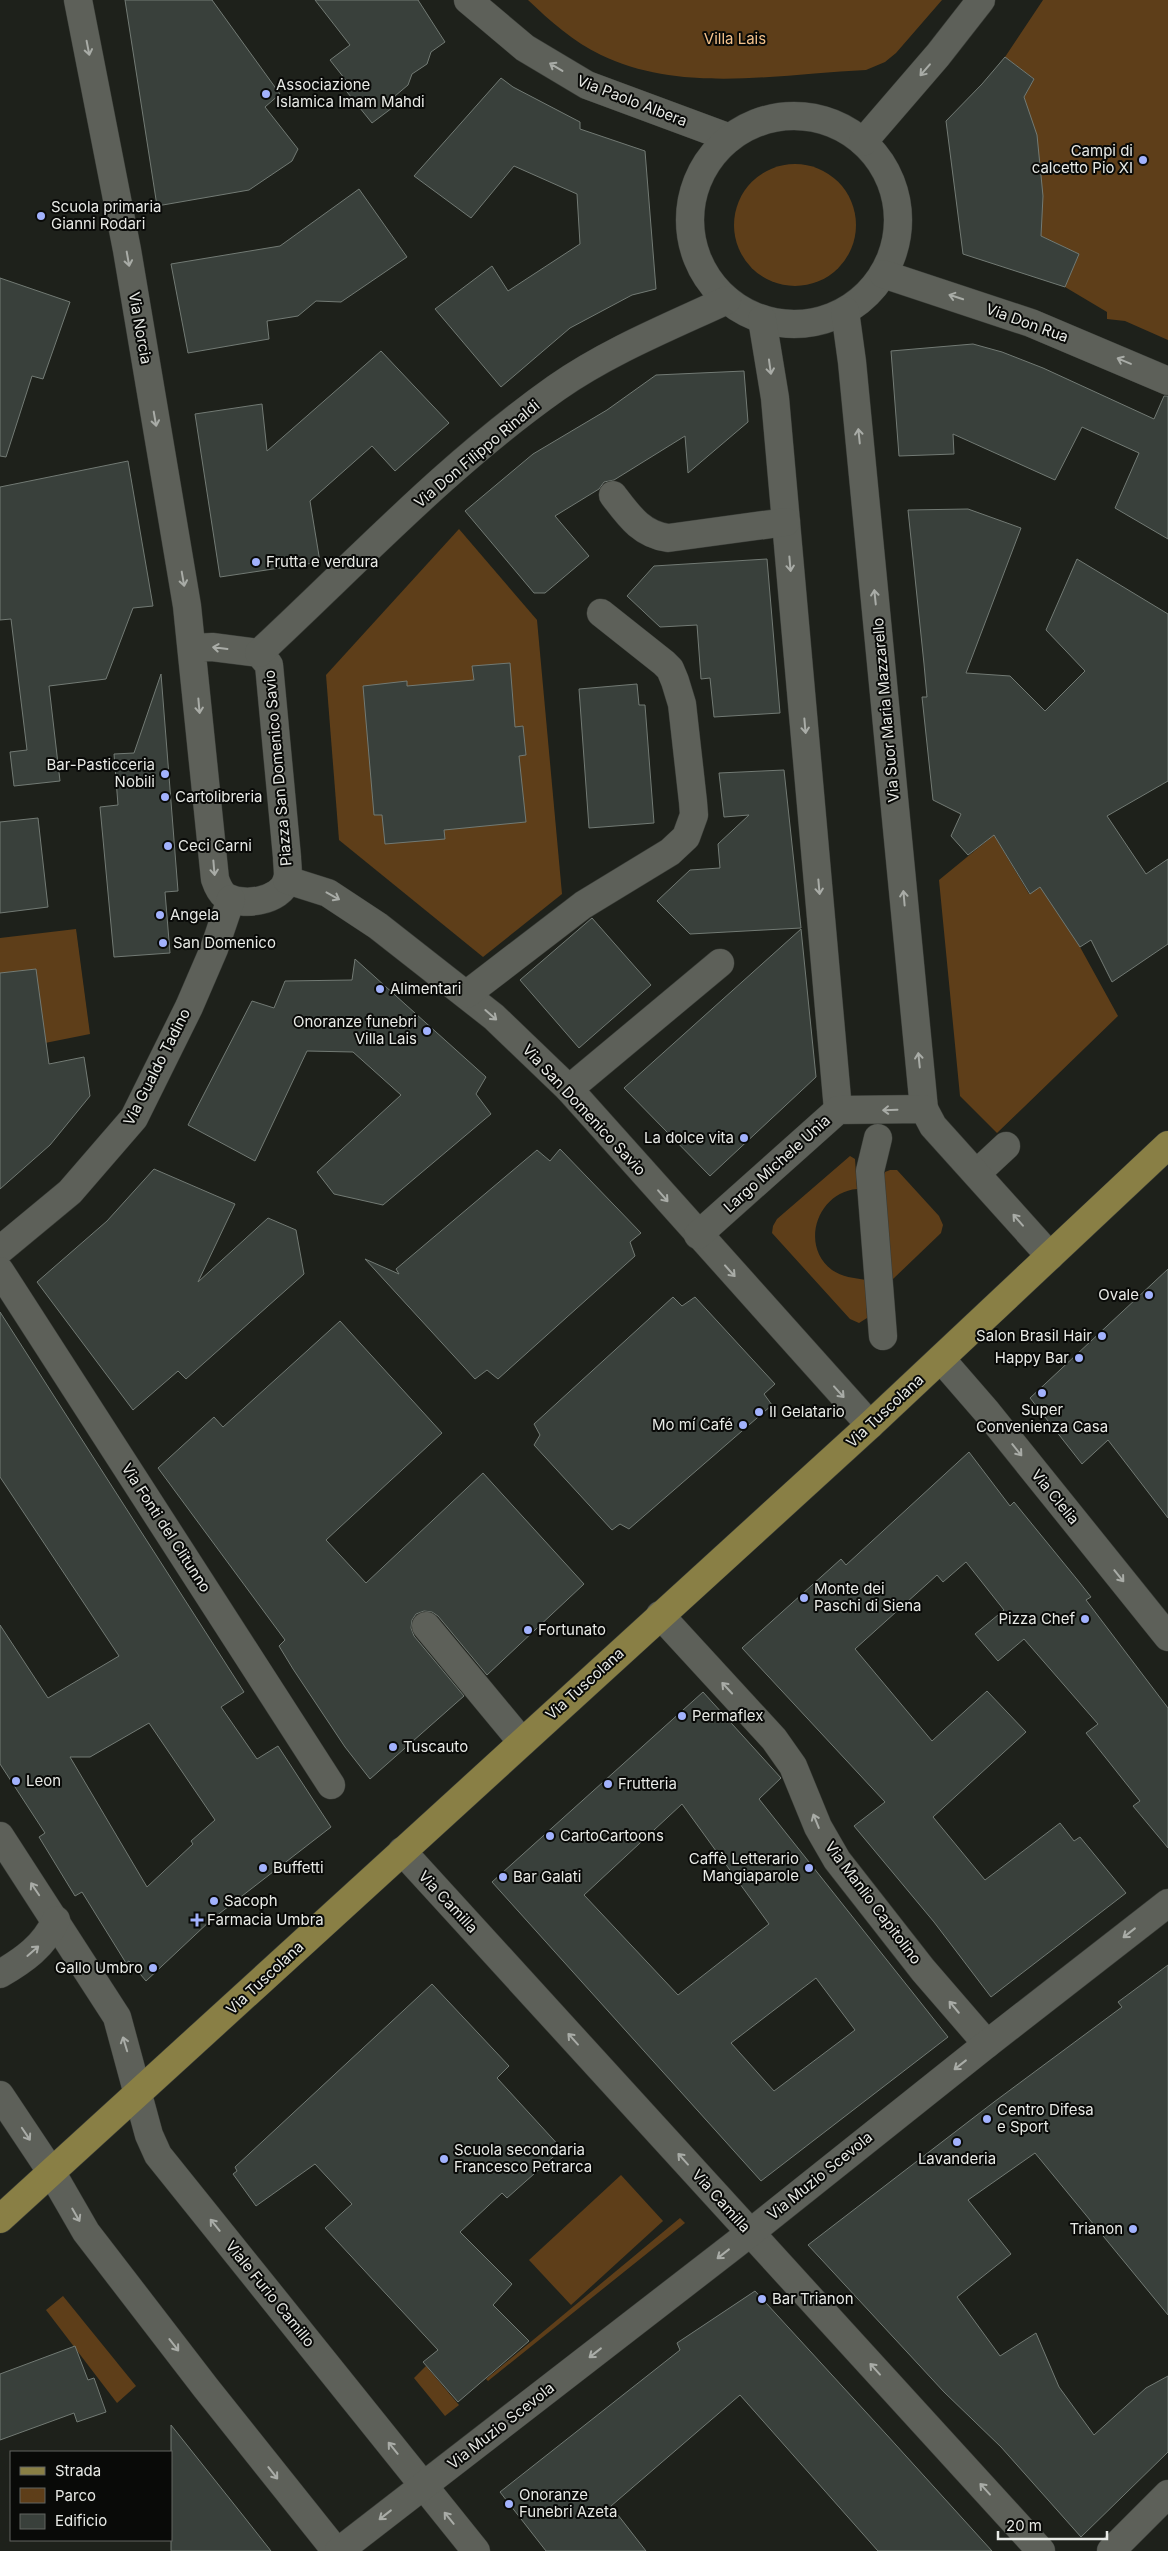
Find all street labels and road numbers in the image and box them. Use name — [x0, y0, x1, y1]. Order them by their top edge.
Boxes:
street label: Via Paolo Albera — [574, 71, 690, 130]
street label: Via Norcia — [125, 290, 156, 365]
street label: Via Don Rua — [983, 299, 1071, 346]
street label: Via Don Filippo Rinaldi — [410, 396, 543, 512]
street label: Via Suor Maria Mazzarello — [868, 617, 903, 803]
street label: Piazza San Domenico Savio — [259, 669, 296, 867]
street label: Via Gualdo Tadino — [119, 1005, 194, 1128]
street label: Via San Domenico Savio — [519, 1040, 650, 1179]
street label: Largo Michele Unia — [719, 1111, 834, 1216]
street label: Via Tuscolana — [842, 1370, 927, 1451]
street label: Via Fonti del Clitunno — [118, 1460, 215, 1596]
street label: Via Clelia — [1027, 1465, 1083, 1528]
street label: Via Tuscolana — [542, 1643, 628, 1724]
street label: Via Manlio Capitolino — [821, 1837, 926, 1968]
street label: Via Camilla — [415, 1866, 482, 1937]
street label: Via Tuscolana — [222, 1937, 307, 2018]
street label: Via Muzio Scevola — [763, 2127, 876, 2224]
street label: Via Camilla — [688, 2165, 755, 2236]
street label: Viale Furio Camillo — [222, 2237, 319, 2351]
street label: Via Muzio Scevola — [444, 2378, 558, 2473]

